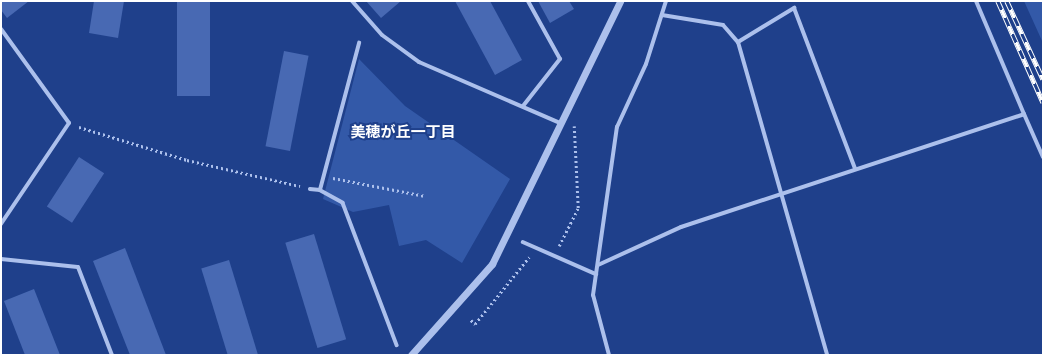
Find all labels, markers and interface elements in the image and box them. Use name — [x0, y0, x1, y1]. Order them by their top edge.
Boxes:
district label: 美穂が丘一丁目 — [351, 123, 455, 141]

